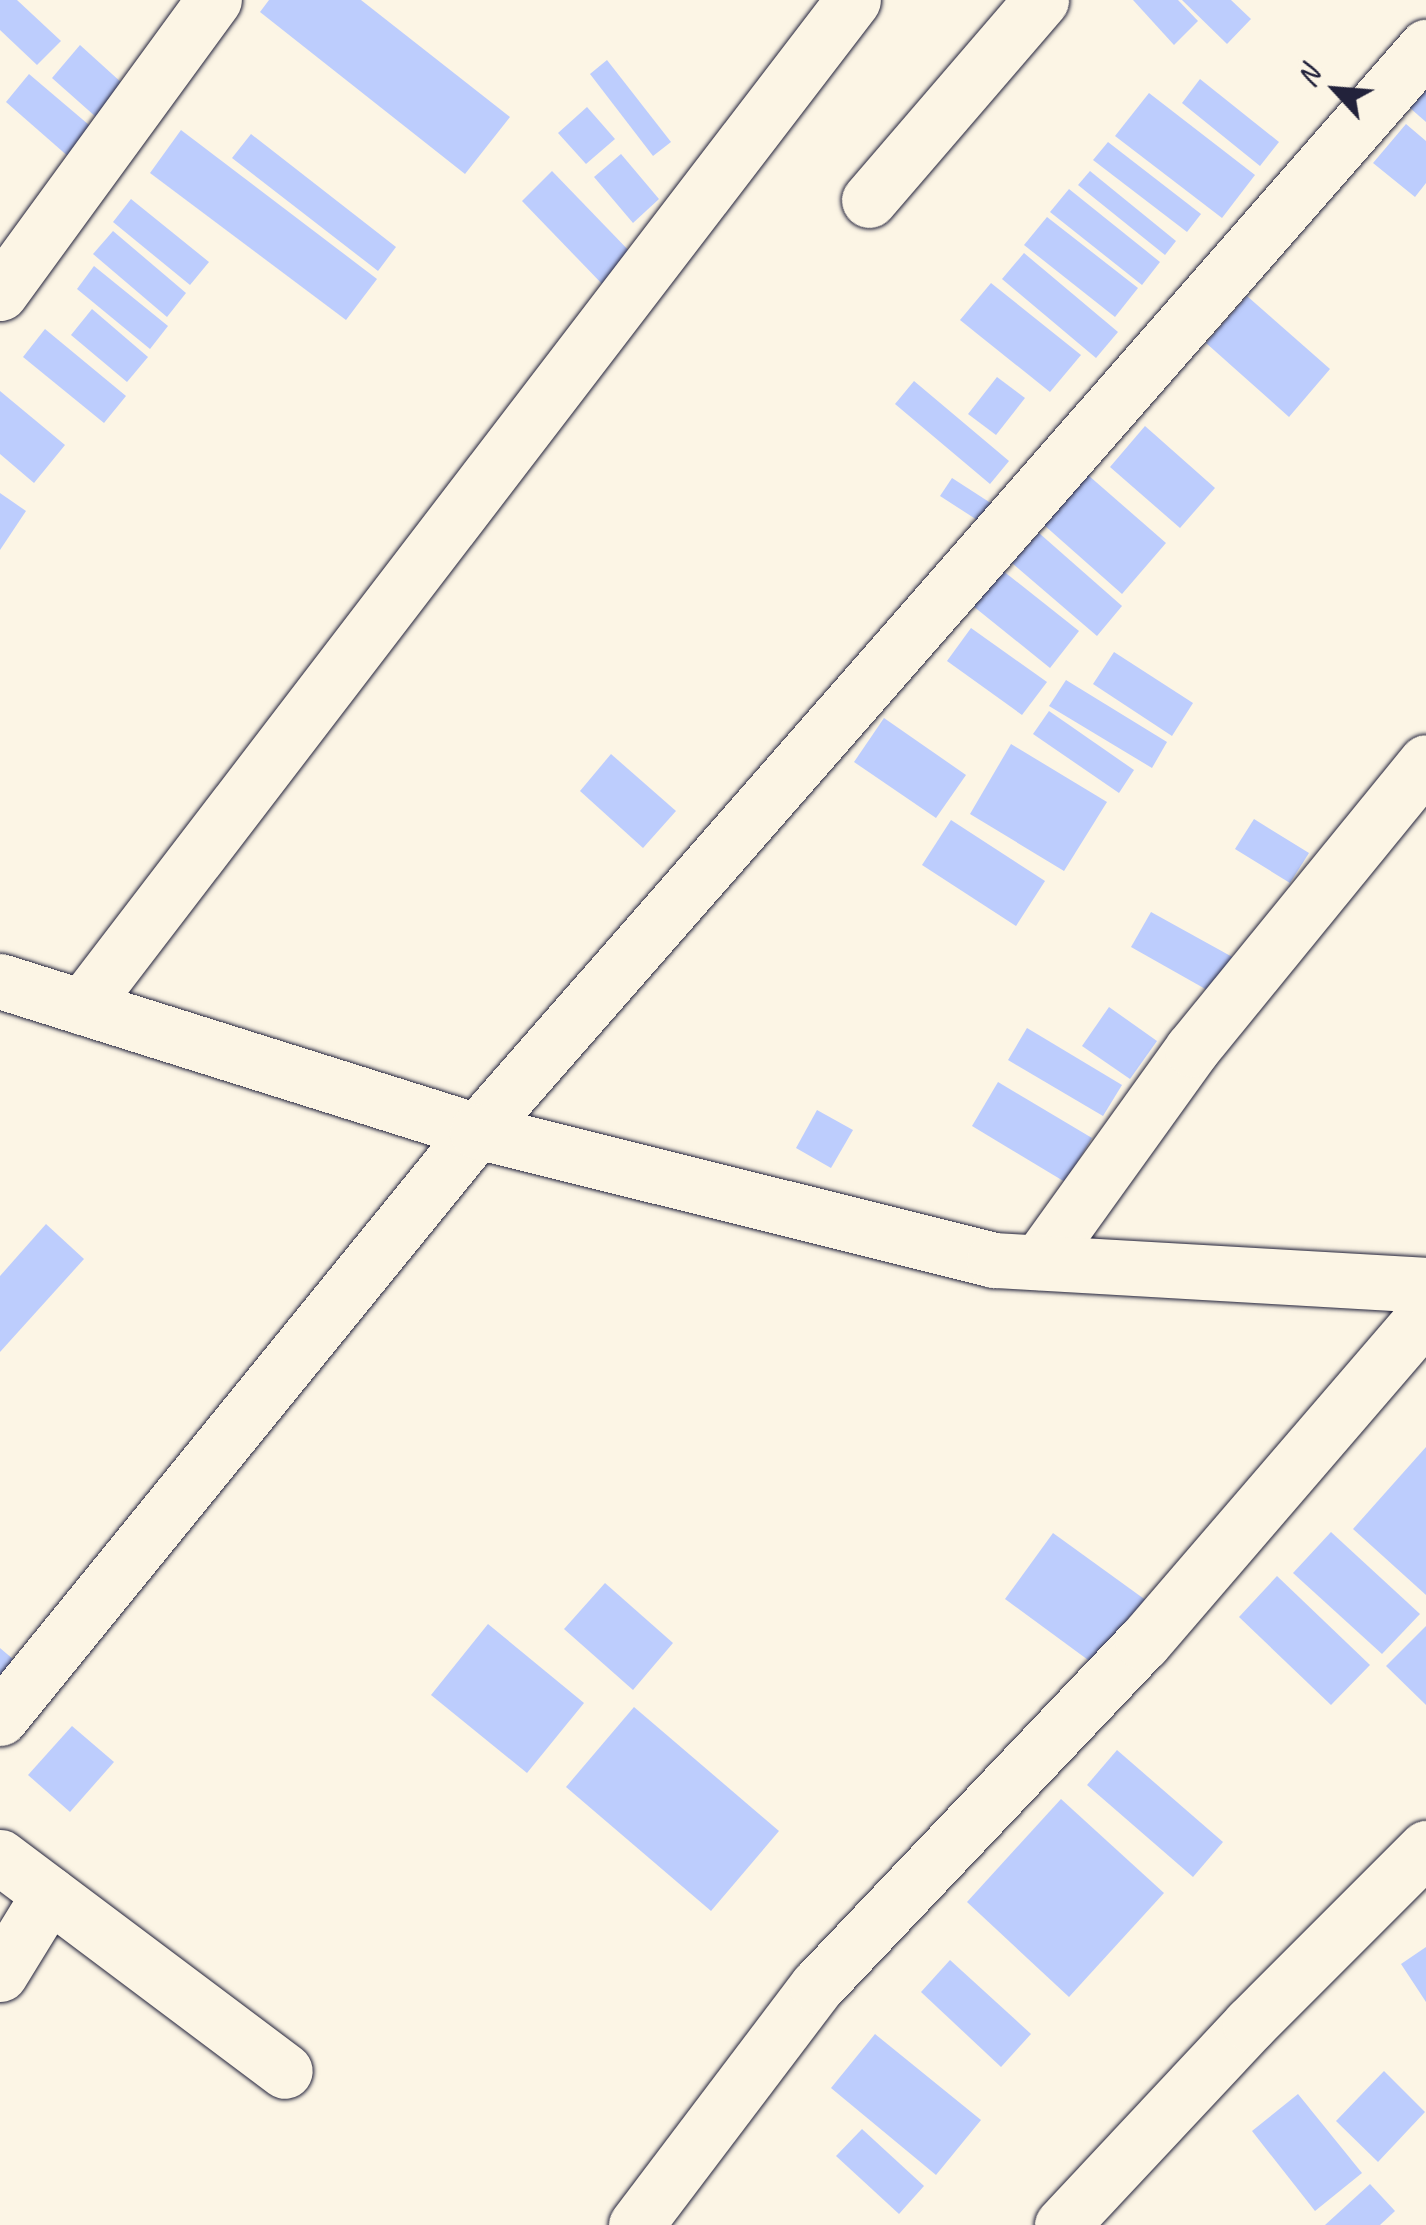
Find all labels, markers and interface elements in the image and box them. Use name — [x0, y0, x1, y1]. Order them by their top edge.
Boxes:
north arrow — [1286, 40, 1386, 140]
text: N — [1289, 61, 1328, 92]

